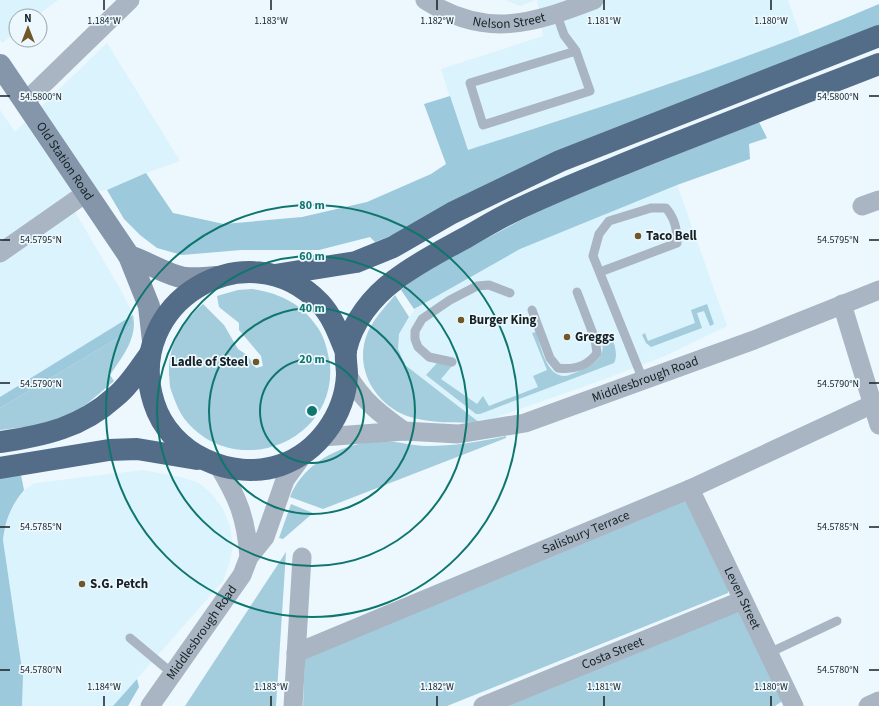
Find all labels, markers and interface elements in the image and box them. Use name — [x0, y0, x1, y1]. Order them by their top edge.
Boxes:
north arrow — [8, 8, 48, 48]
street label: Nelson Street — [471, 8, 548, 33]
text: N — [24, 11, 32, 26]
text: 1.184°W — [87, 14, 121, 28]
text: 1.183°W — [254, 14, 288, 28]
text: 1.182°W — [420, 14, 454, 28]
text: 1.181°W — [587, 14, 621, 28]
text: 1.180°W — [754, 14, 788, 28]
text: 54.5800°N — [20, 90, 62, 104]
text: 54.5800°N — [817, 90, 859, 104]
street label: Old Station Road — [32, 118, 98, 204]
text: 80 m — [299, 197, 325, 214]
place label: Taco Bell — [646, 227, 697, 245]
marker: Taco Bell — [633, 231, 643, 241]
text: 54.5795°N — [20, 233, 62, 247]
text: 54.5795°N — [817, 233, 859, 247]
text: 60 m — [299, 248, 325, 265]
text: 40 m — [299, 300, 325, 317]
place label: Burger King — [469, 311, 537, 329]
marker: Burger King — [456, 315, 466, 325]
place label: Greggs — [575, 328, 615, 346]
marker: Greggs — [562, 332, 572, 342]
text: 20 m — [299, 351, 325, 368]
street label: Middlesbrough Road — [589, 352, 701, 407]
place label: Ladle of Steel — [171, 353, 248, 371]
marker: Ladle of Steel — [251, 357, 261, 367]
text: 54.5790°N — [20, 377, 62, 391]
text: 54.5790°N — [817, 377, 859, 391]
centre of rings — [305, 404, 319, 418]
street label: Salisbury Terrace — [539, 506, 632, 559]
text: 54.5785°N — [20, 520, 62, 534]
text: 54.5785°N — [817, 520, 859, 534]
street label: Leven Street — [720, 564, 765, 633]
place label: S.G. Petch — [90, 575, 148, 593]
marker: S.G. Petch — [77, 579, 87, 589]
street label: Middlesbrough Road — [162, 581, 241, 683]
street label: Costa Street — [579, 632, 647, 674]
text: 54.5780°N — [20, 663, 62, 677]
text: 54.5780°N — [817, 663, 859, 677]
text: 1.184°W — [87, 680, 121, 694]
text: 1.183°W — [254, 680, 288, 694]
text: 1.182°W — [420, 680, 454, 694]
text: 1.181°W — [587, 680, 621, 694]
text: 1.180°W — [754, 680, 788, 694]

